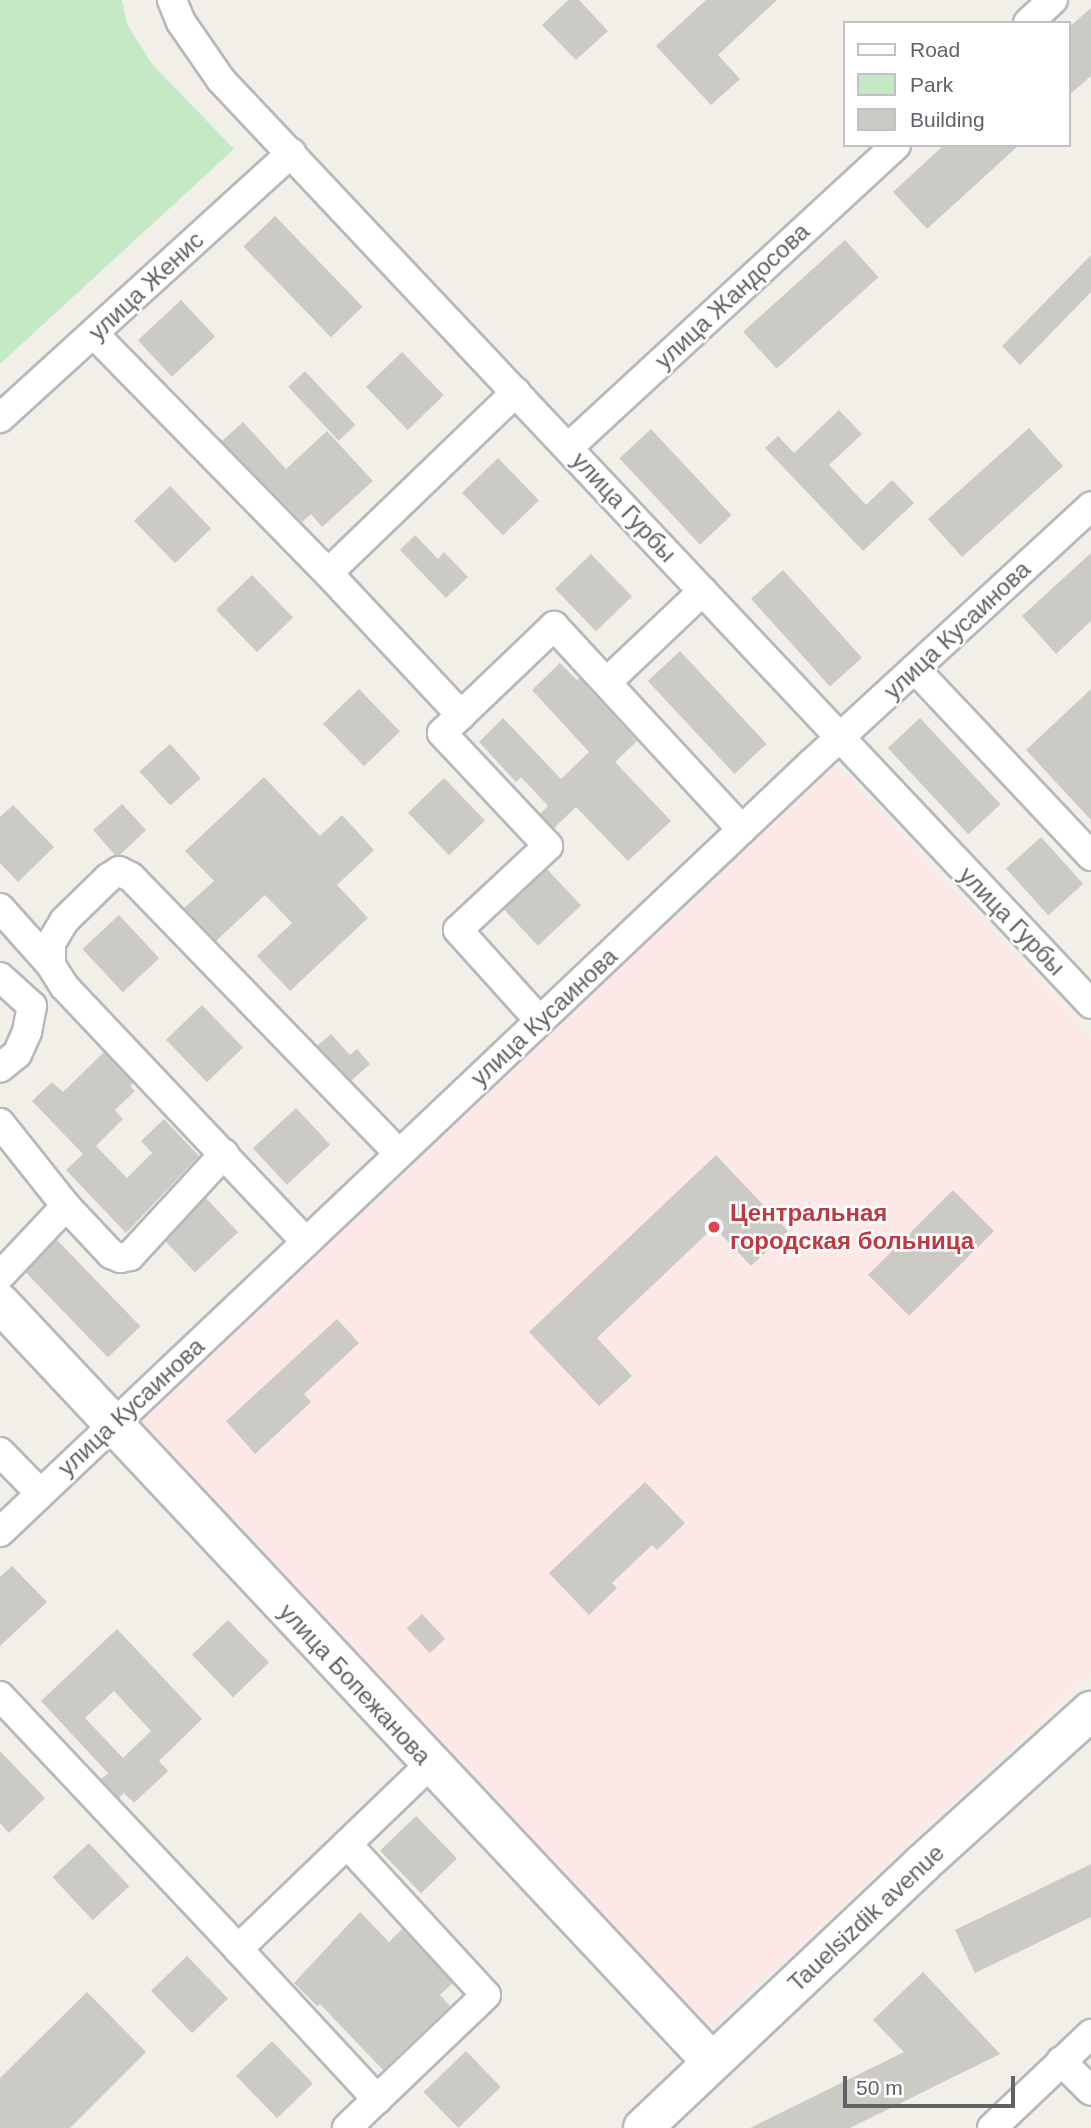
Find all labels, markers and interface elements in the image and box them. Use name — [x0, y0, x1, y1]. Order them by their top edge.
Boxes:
legend — [842, 21, 1070, 147]
text: Road — [910, 38, 960, 61]
text: Park — [910, 73, 953, 96]
text: Building — [910, 108, 985, 131]
street label: улица Жандосова — [649, 217, 815, 375]
street label: улица Женис — [83, 226, 209, 346]
street label: улица Гурбы — [566, 446, 682, 568]
street label: улица Кусаинова — [878, 555, 1036, 705]
street label: улица Гурбы — [953, 861, 1071, 981]
street label: улица Кусаинова — [465, 942, 623, 1092]
place label: Центральная городская больница — [730, 1199, 974, 1255]
marker: Центральная городская больница — [704, 1217, 724, 1237]
street label: улица Кусаинова — [52, 1332, 210, 1482]
street label: улица Бопежанова — [273, 1598, 437, 1770]
street label: Tauelsizdik avenue — [782, 1838, 950, 1998]
scale bar — [846, 2062, 1018, 2106]
text: 50 m — [856, 2076, 903, 2099]

